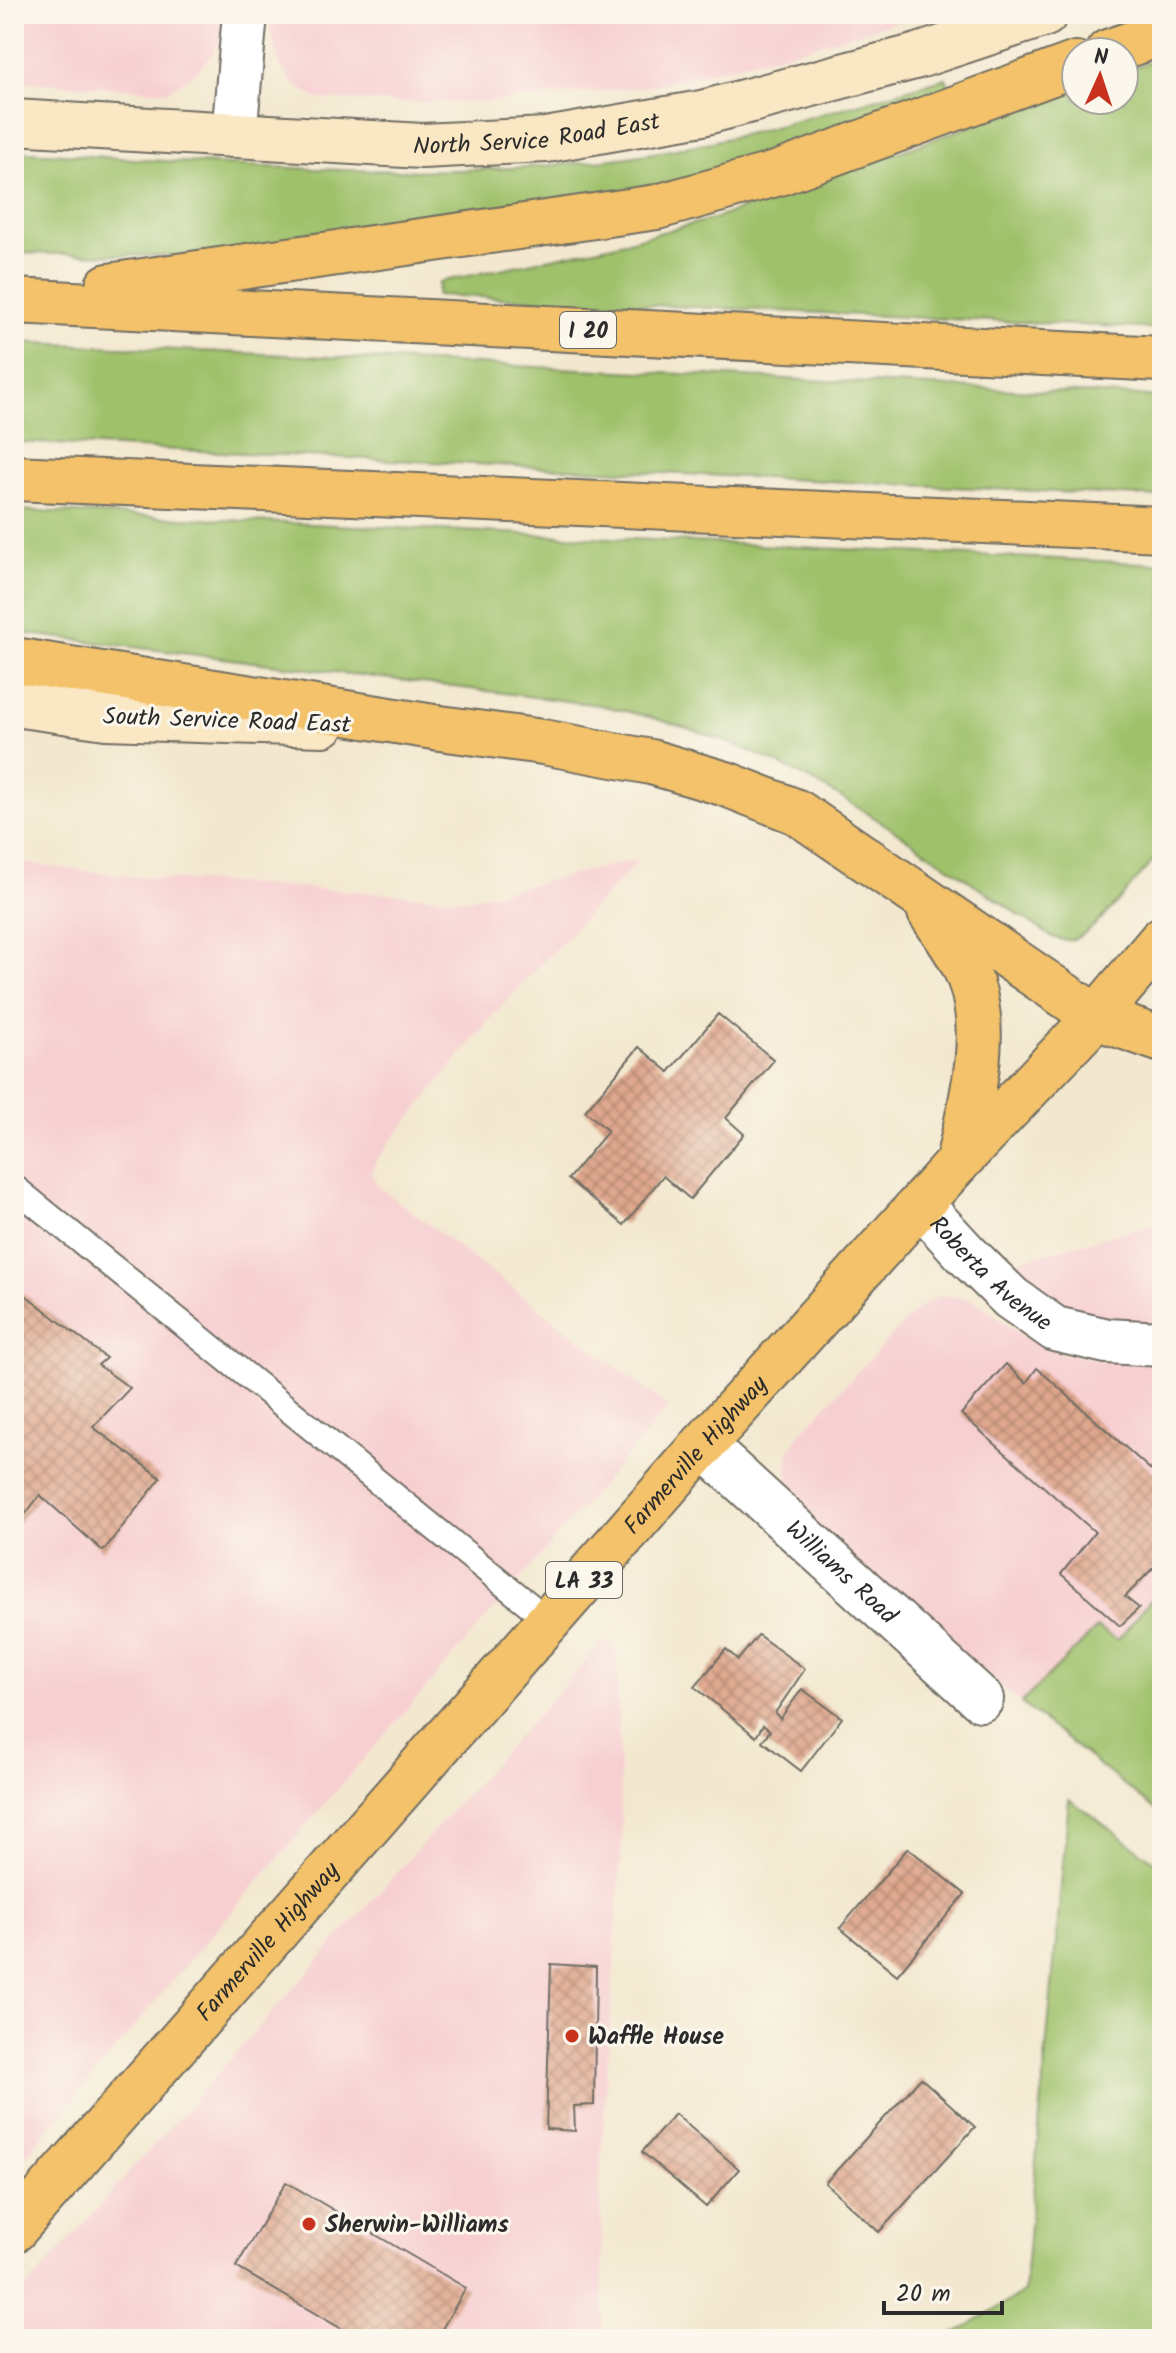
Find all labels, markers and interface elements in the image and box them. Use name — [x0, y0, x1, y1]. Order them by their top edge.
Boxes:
north arrow — [1060, 36, 1140, 116]
text: N — [1093, 41, 1109, 76]
street label: North Service Road East — [412, 103, 664, 167]
road number: I 20 — [560, 312, 616, 348]
street label: South Service Road East — [102, 698, 352, 745]
street label: Roberta Avenue — [919, 1207, 1060, 1342]
street label: Farmerville Highway — [614, 1366, 779, 1544]
street label: Williams Road — [776, 1511, 907, 1635]
road number: LA 33 — [546, 1562, 622, 1598]
street label: Farmerville Highway — [187, 1853, 350, 2031]
place label: Waffle House — [588, 2018, 724, 2057]
marker: Waffle House — [563, 2027, 581, 2045]
place label: Sherwin-Williams — [325, 2206, 509, 2245]
marker: Sherwin-Williams — [300, 2215, 318, 2233]
scale bar — [884, 2265, 1002, 2315]
text: 20 m — [896, 2275, 951, 2314]

